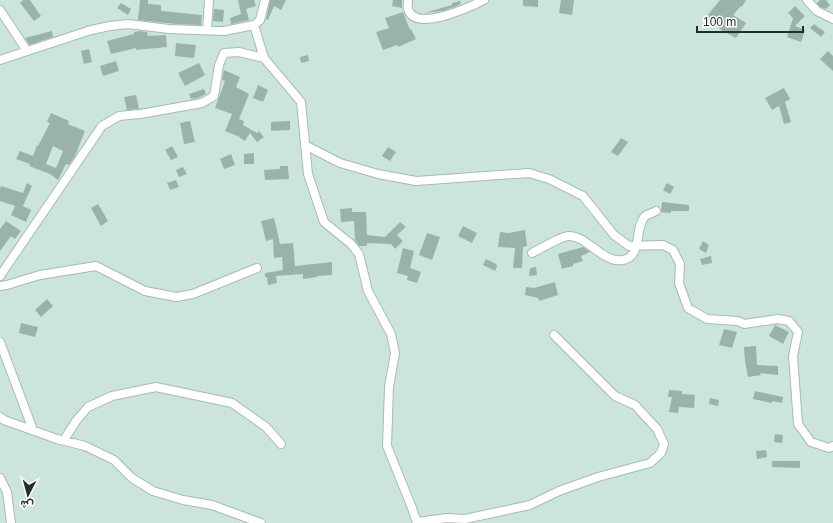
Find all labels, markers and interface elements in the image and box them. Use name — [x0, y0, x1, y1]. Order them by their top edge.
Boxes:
scale bar — [697, 8, 803, 34]
text: 100 m — [703, 15, 736, 29]
north arrow — [8, 475, 48, 515]
text: ش — [20, 497, 34, 512]

